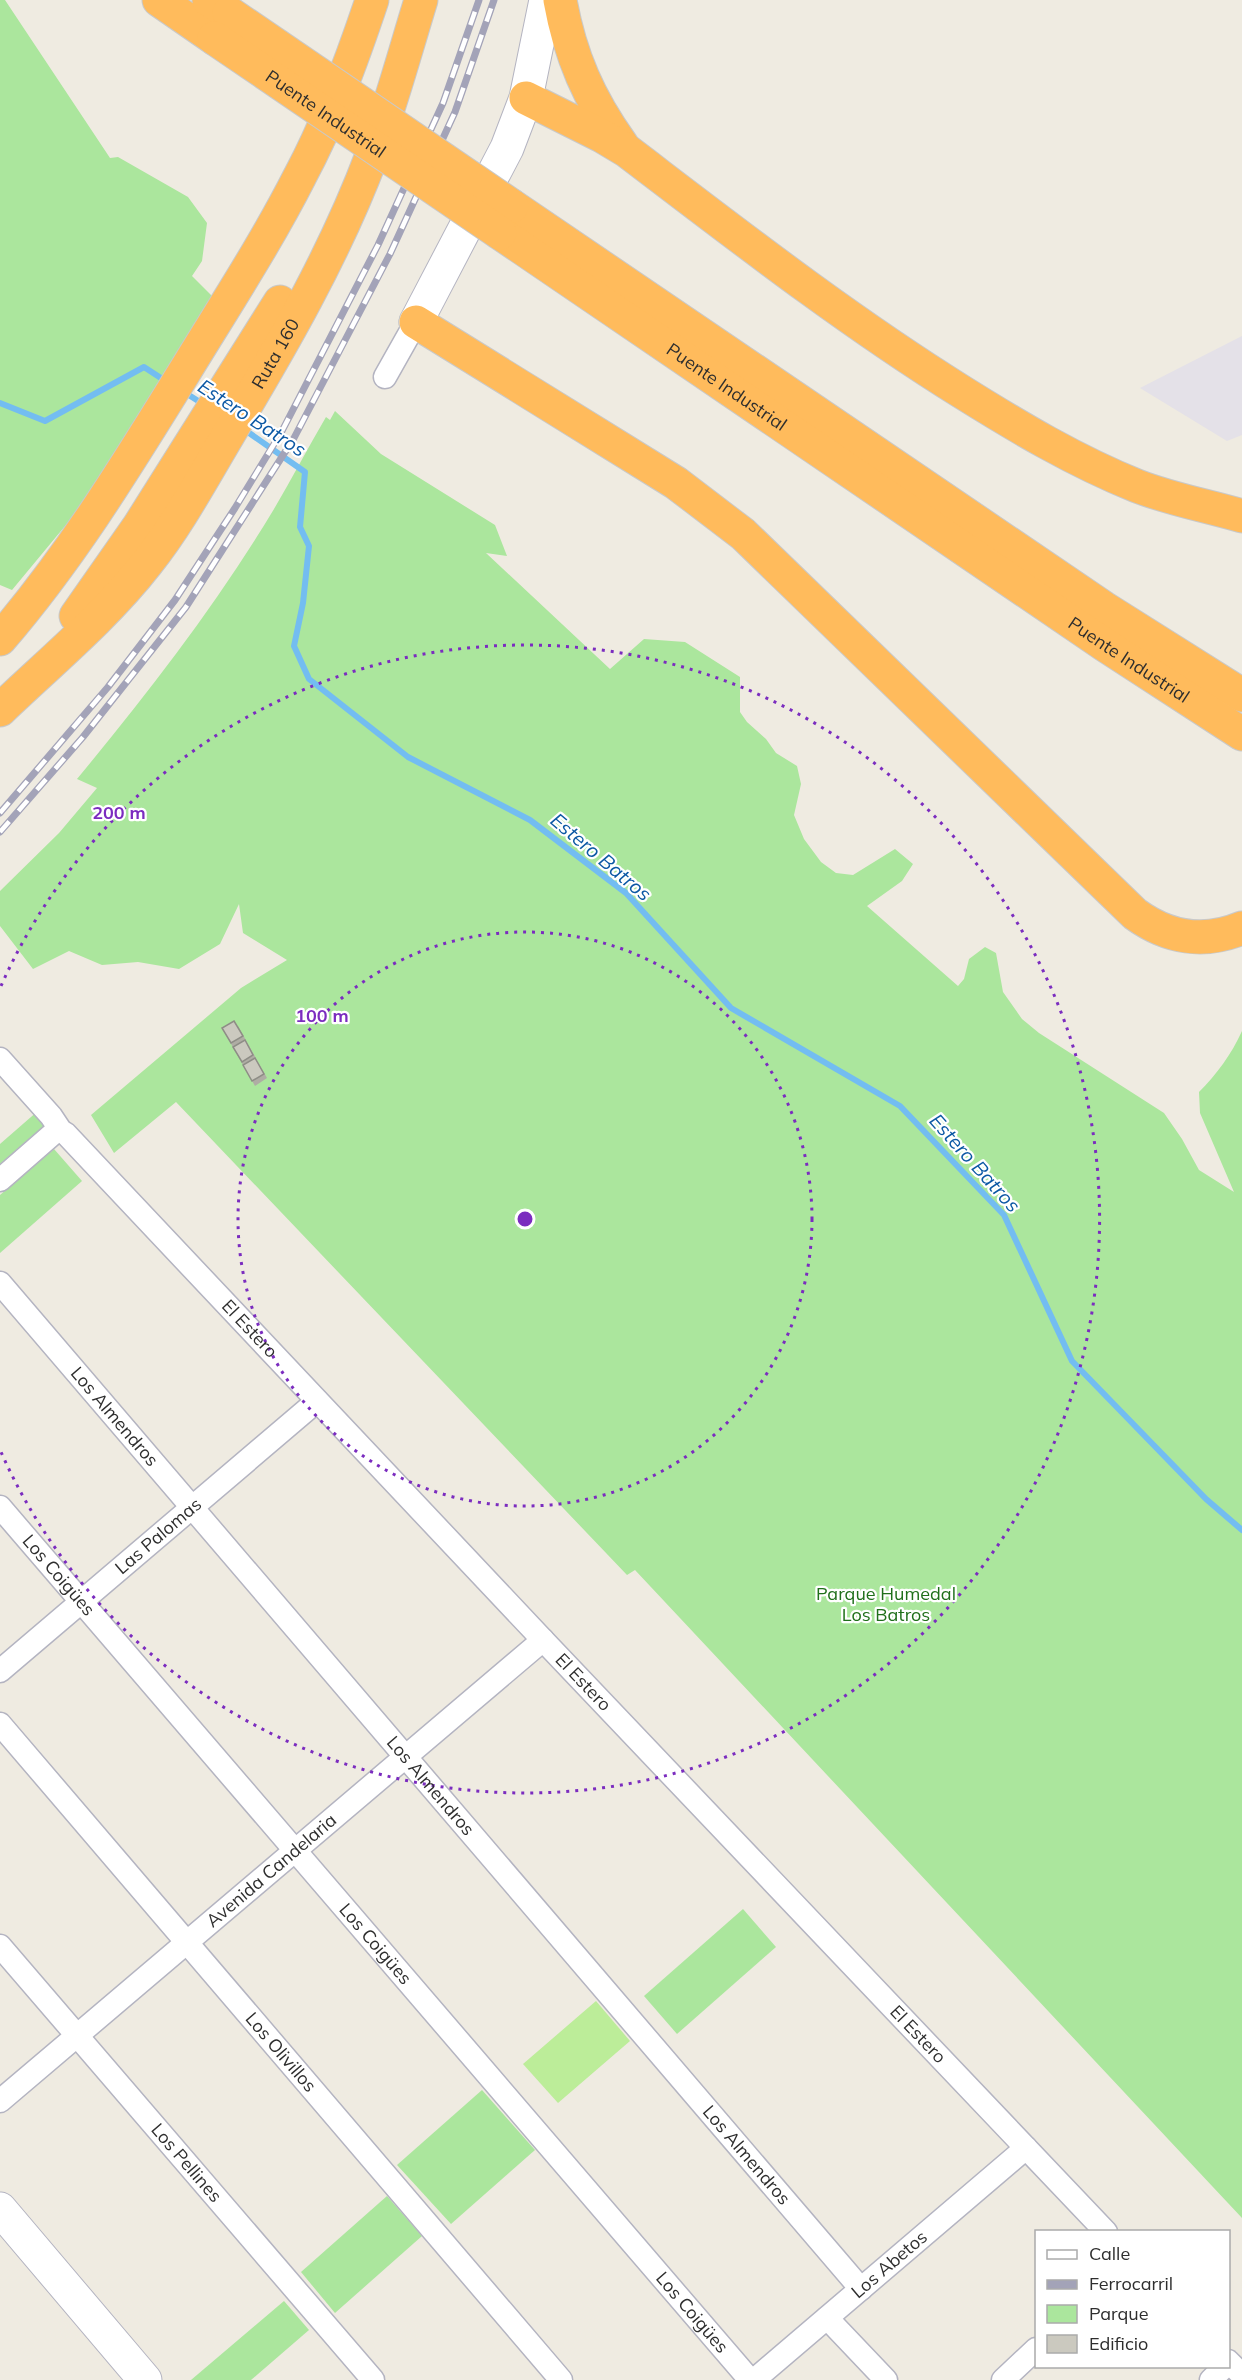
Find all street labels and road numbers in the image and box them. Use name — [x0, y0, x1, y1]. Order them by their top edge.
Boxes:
street label: Puente Industrial — [261, 65, 390, 163]
street label: Ruta 160 — [246, 314, 304, 393]
street label: Puente Industrial — [662, 338, 791, 436]
street label: Puente Industrial — [1064, 611, 1194, 708]
street label: El Estero — [217, 1294, 283, 1362]
street label: Los Almendros — [66, 1362, 164, 1471]
street label: Las Palomas — [110, 1492, 206, 1579]
street label: Los Coigües — [18, 1530, 100, 1620]
street label: El Estero — [551, 1648, 617, 1716]
street label: Los Almendros — [382, 1731, 480, 1840]
street label: Avenida Candelaria — [201, 1808, 341, 1932]
street label: Los Coigües — [334, 1898, 417, 1989]
street label: El Estero — [885, 2000, 951, 2068]
street label: Los Olivillos — [241, 2007, 322, 2097]
street label: Los Almendros — [698, 2100, 796, 2209]
street label: Los Pellines — [146, 2118, 227, 2207]
street label: Los Abetos — [846, 2225, 932, 2303]
street label: Los Coigües — [651, 2267, 734, 2358]

